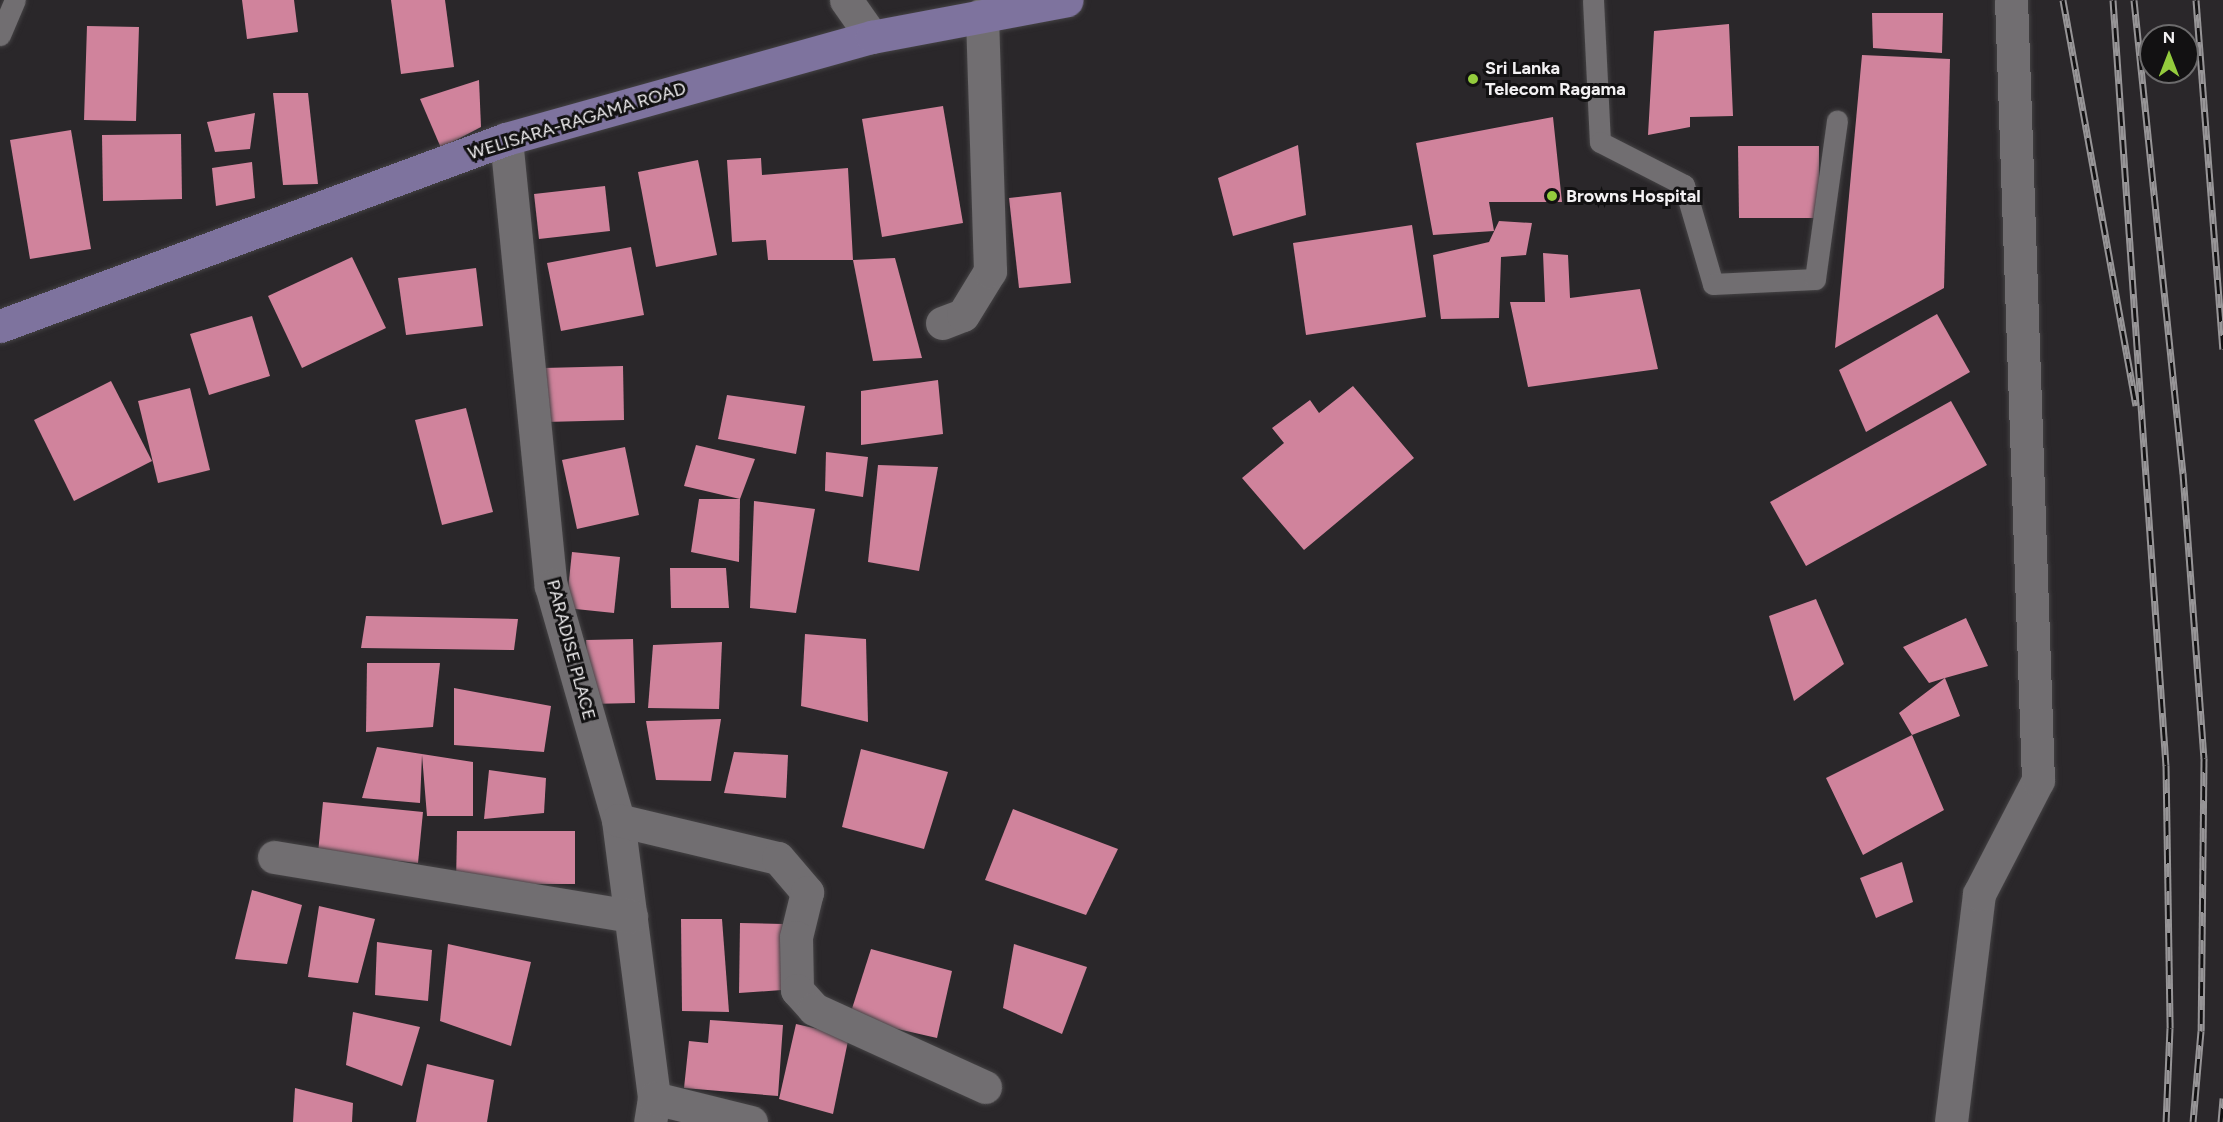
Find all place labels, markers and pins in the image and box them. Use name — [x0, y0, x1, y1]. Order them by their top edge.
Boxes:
place label: Sri Lanka Telecom Ragama — [1485, 58, 1626, 100]
marker: Sri Lanka Telecom Ragama — [1466, 72, 1480, 86]
place label: Browns Hospital — [1566, 185, 1701, 207]
marker: Browns Hospital — [1543, 187, 1561, 205]

